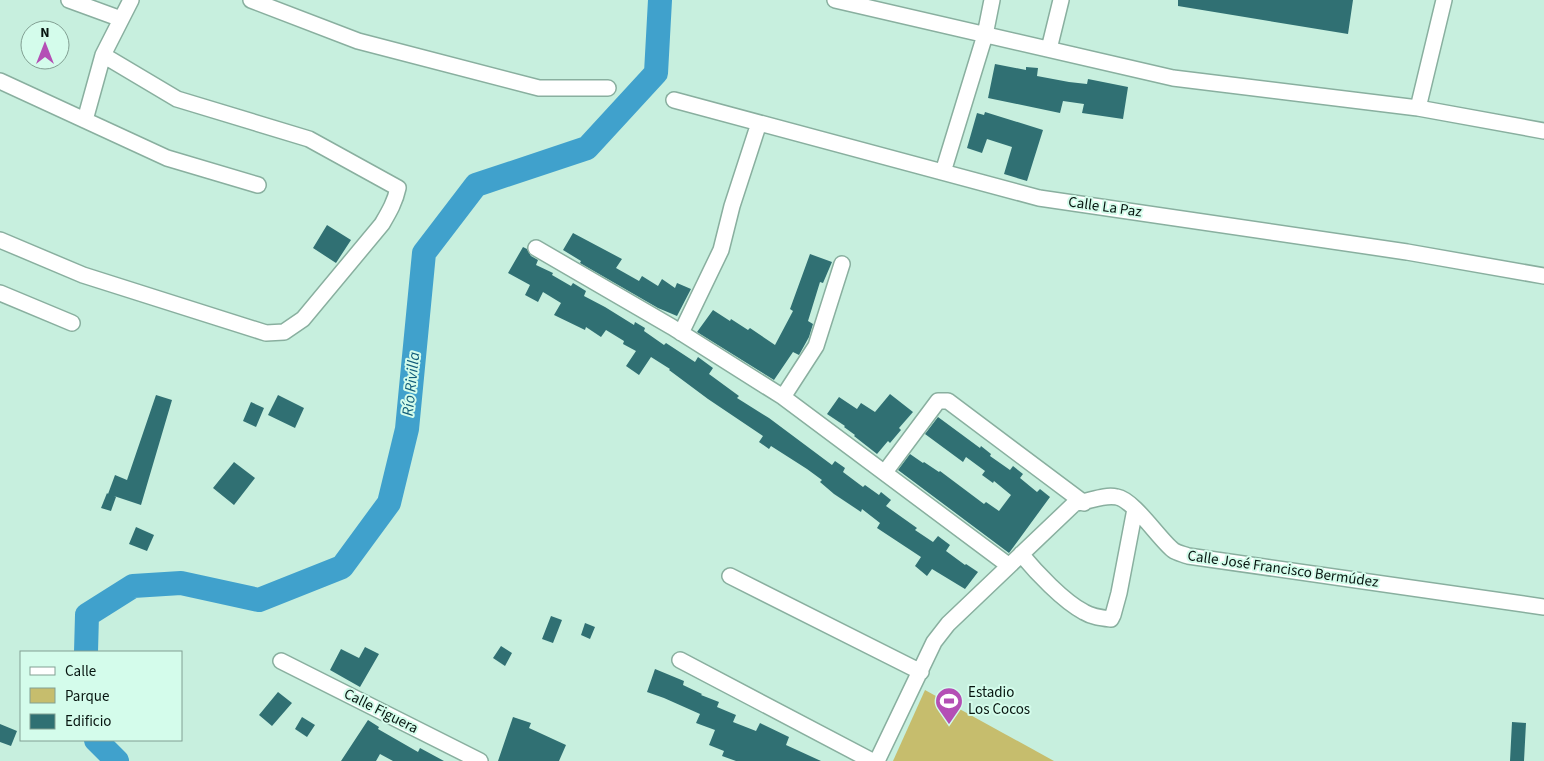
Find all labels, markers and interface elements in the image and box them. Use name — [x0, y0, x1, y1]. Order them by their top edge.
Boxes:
north arrow — [20, 20, 70, 70]
text: N — [40, 23, 50, 43]
street label: Calle La Paz — [1067, 191, 1143, 223]
water label: Río Rivilla — [397, 350, 425, 417]
street label: Calle José Francisco Bermúdez — [1186, 545, 1380, 593]
legend — [20, 651, 182, 741]
text: Calle — [65, 661, 96, 682]
place label: Estadio Los Cocos — [968, 682, 1030, 720]
street label: Calle Figuera — [340, 683, 422, 739]
text: Parque — [65, 686, 109, 707]
sports icon: Estadio Los Cocos — [934, 686, 964, 725]
text: Edificio — [65, 711, 112, 732]

